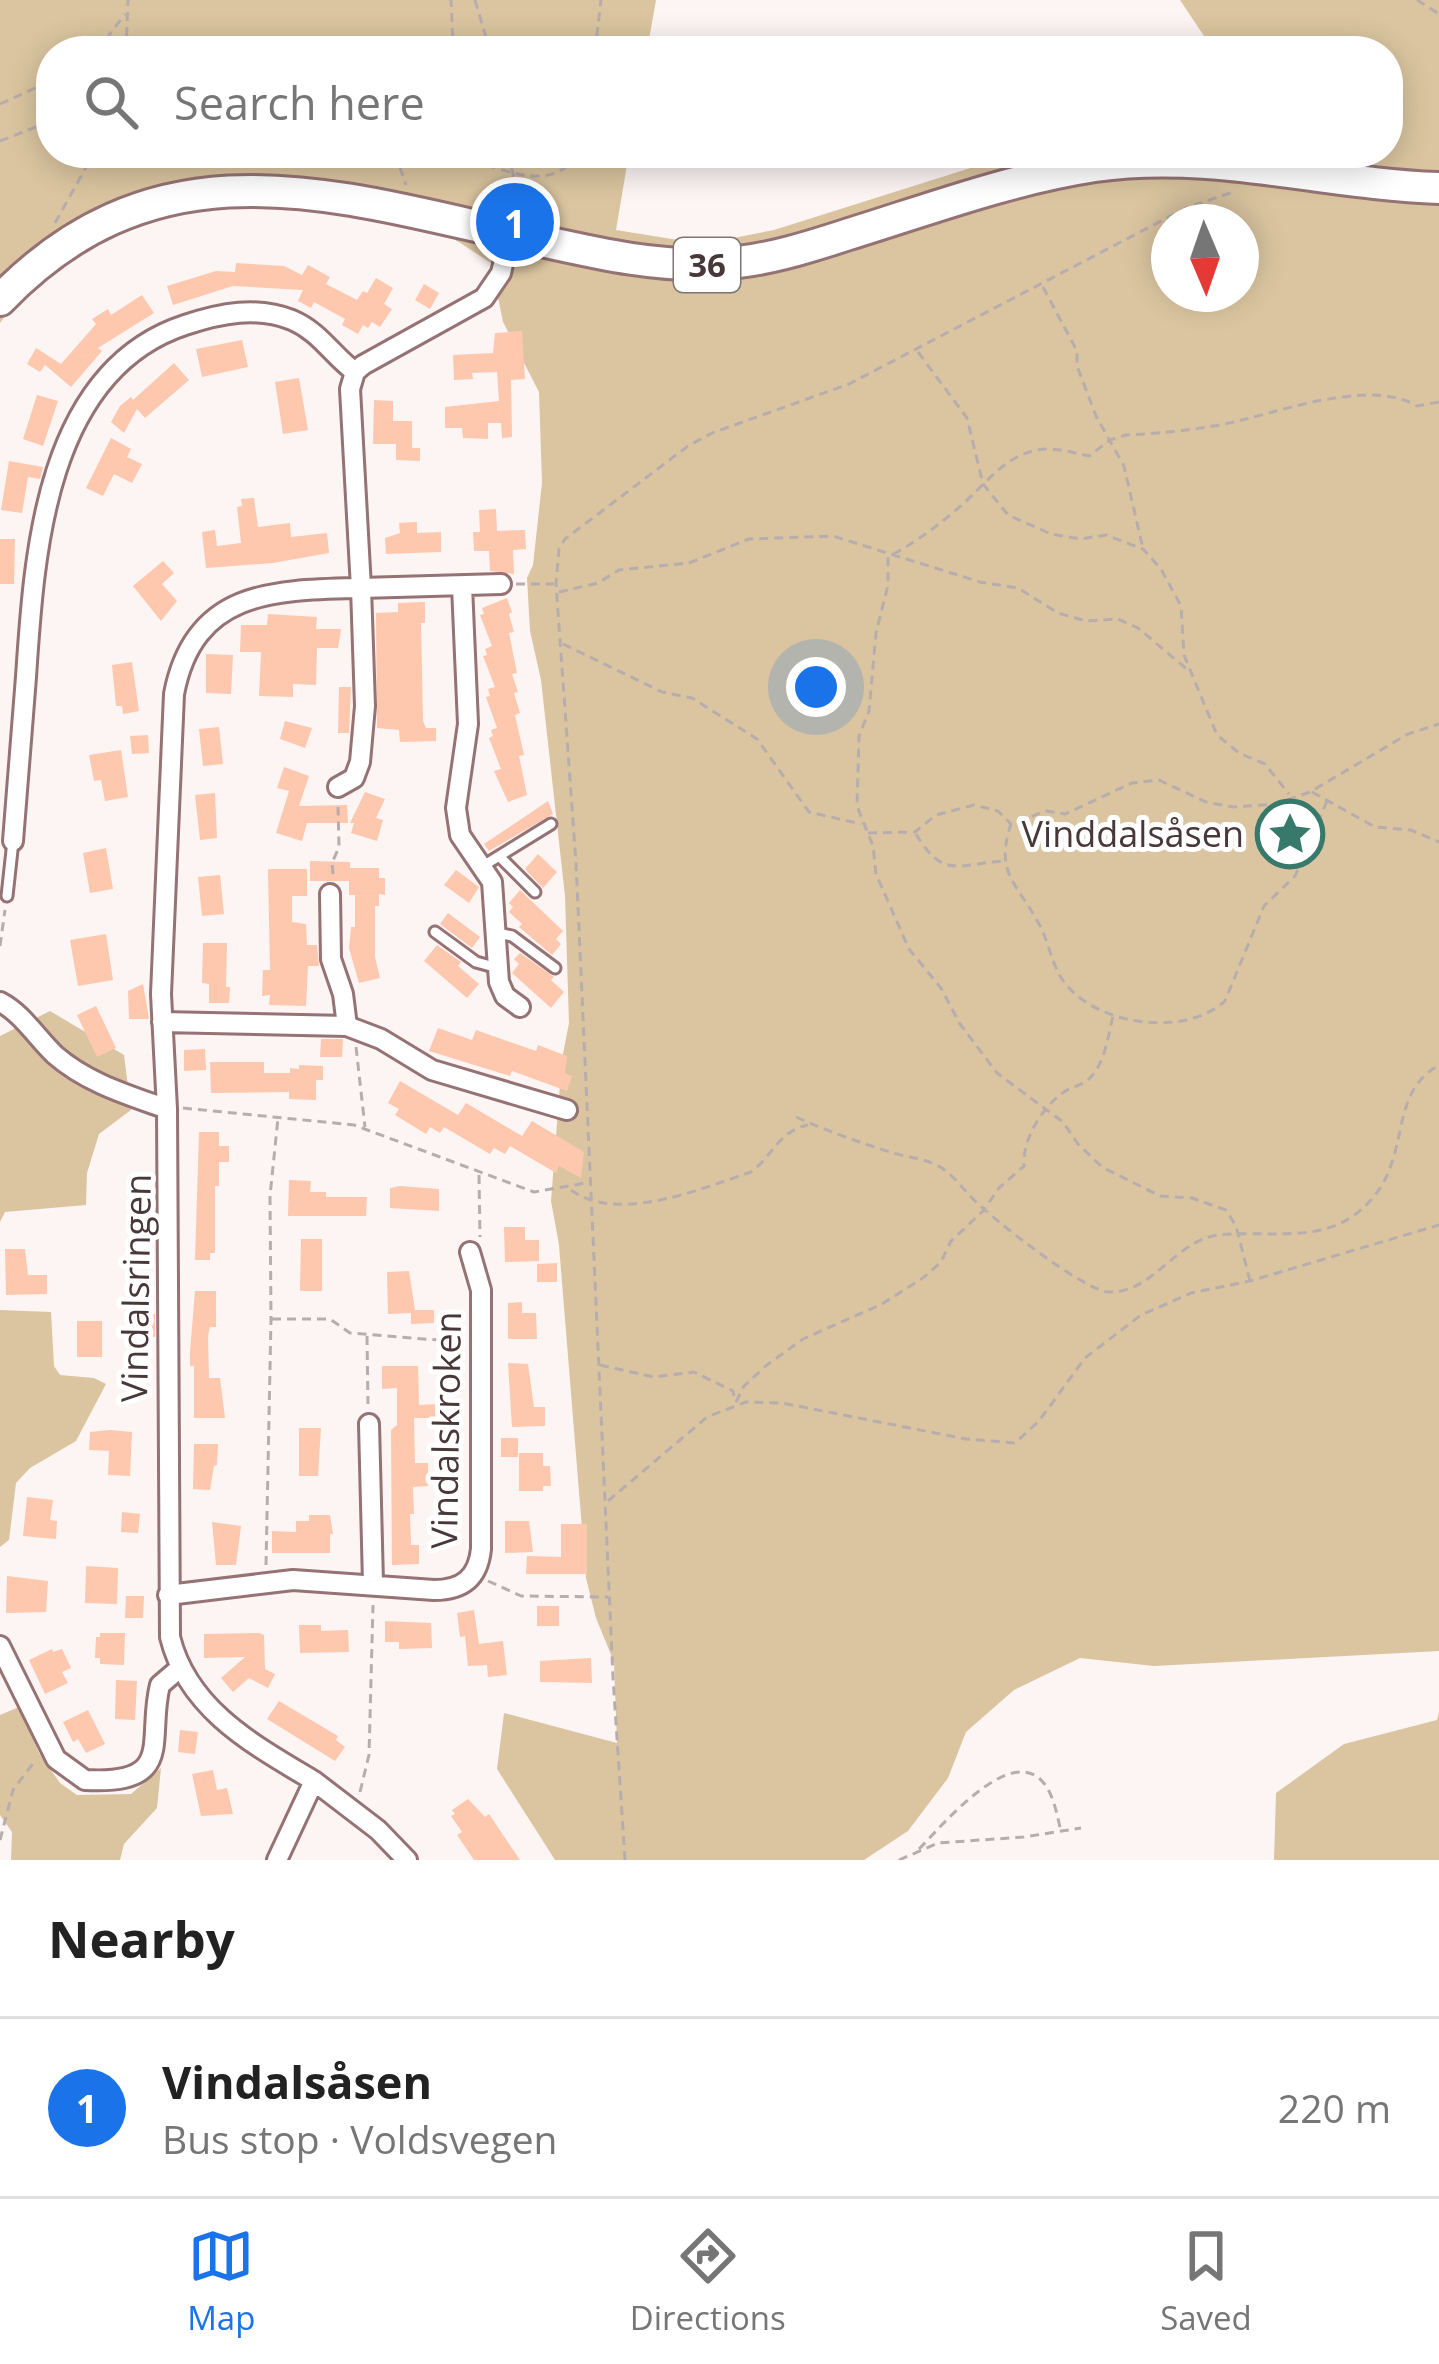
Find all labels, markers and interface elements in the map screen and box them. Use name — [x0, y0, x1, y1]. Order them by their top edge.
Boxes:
search box — [36, 36, 1403, 168]
icon: search — [78, 69, 144, 135]
text: Search here — [174, 72, 425, 133]
pin: 1 — [476, 177, 554, 267]
north arrow — [1151, 204, 1259, 312]
road number: 36 — [674, 238, 740, 292]
your location — [786, 657, 846, 717]
place icon: Vinddalsåsen — [1255, 799, 1325, 869]
place label: Vinddalsåsen — [1022, 809, 1244, 858]
street label: Vindalsringen — [109, 1173, 162, 1403]
street label: Vindalskroken — [419, 1311, 472, 1549]
text: Nearby — [48, 1903, 235, 1973]
text: Vindalsåsen — [162, 2051, 432, 2112]
text: 1 — [76, 2081, 98, 2134]
text: 220 m — [1278, 2081, 1391, 2134]
text: Bus stop · Voldsvegen — [162, 2112, 558, 2165]
tab: Map — [187, 2223, 255, 2340]
tab: Directions — [630, 2223, 786, 2340]
tab: Saved — [1160, 2223, 1252, 2340]

